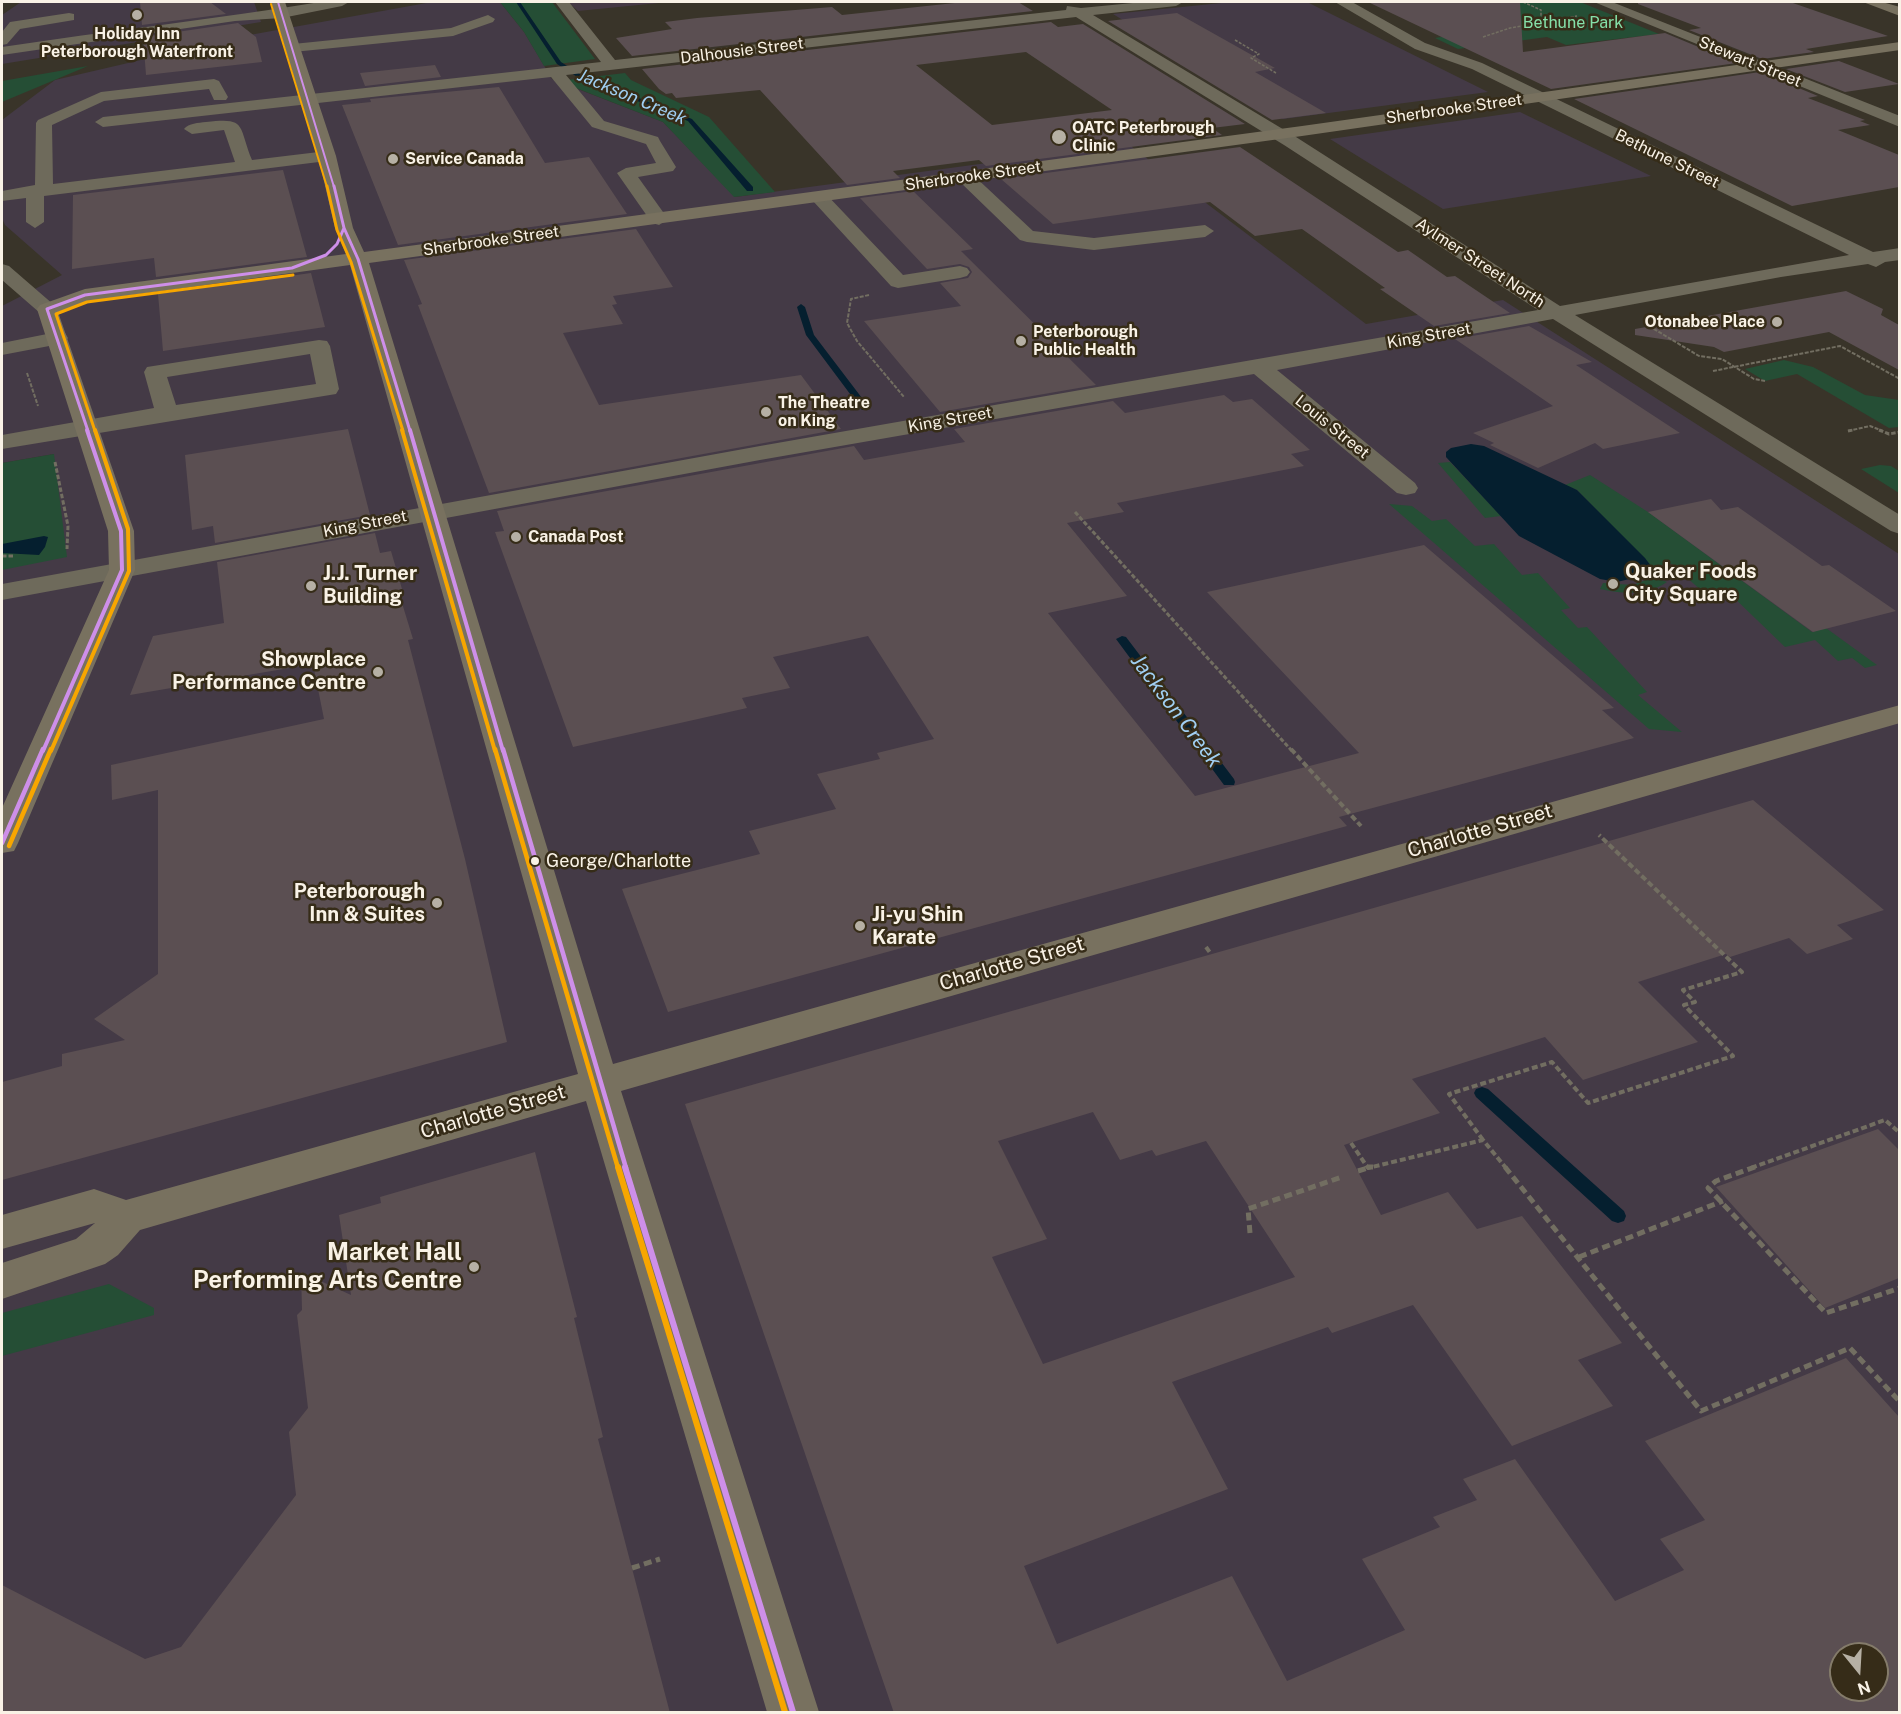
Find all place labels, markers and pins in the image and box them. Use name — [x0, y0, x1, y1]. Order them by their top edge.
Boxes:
marker: Holiday Inn Peterborough Waterfront — [130, 8, 144, 22]
place label: Holiday Inn Peterborough Waterfront — [41, 24, 233, 62]
place label: OATC Peterbrough Clinic — [1072, 118, 1215, 156]
marker: OATC Peterbrough Clinic — [1050, 128, 1068, 146]
place label: Service Canada — [405, 149, 524, 169]
marker: Service Canada — [386, 152, 400, 166]
place label: Otonabee Place — [1644, 312, 1765, 332]
marker: Otonabee Place — [1770, 315, 1784, 329]
place label: Peterborough Public Health — [1033, 322, 1138, 360]
marker: Peterborough Public Health — [1014, 334, 1028, 348]
place label: The Theatre on King — [778, 393, 870, 431]
marker: The Theatre on King — [759, 405, 773, 419]
place label: Canada Post — [528, 527, 624, 547]
marker: Canada Post — [509, 530, 523, 544]
place label: Quaker Foods City Square — [1625, 560, 1757, 607]
place label: J.J. Turner Building — [323, 562, 417, 609]
marker: Quaker Foods City Square — [1606, 577, 1620, 591]
marker: J.J. Turner Building — [304, 579, 318, 593]
place label: Showplace Performance Centre — [172, 648, 366, 695]
marker: Showplace Performance Centre — [371, 665, 385, 679]
place label: George/Charlotte — [546, 850, 691, 872]
marker: George/Charlotte — [529, 855, 541, 867]
place label: Peterborough Inn & Suites — [294, 880, 425, 927]
marker: Peterborough Inn & Suites — [430, 896, 444, 910]
place label: Ji-yu Shin Karate — [872, 903, 963, 950]
marker: Ji-yu Shin Karate — [853, 919, 867, 933]
place label: Market Hall Performing Arts Centre — [193, 1239, 462, 1295]
marker: Market Hall Performing Arts Centre — [467, 1260, 481, 1274]

